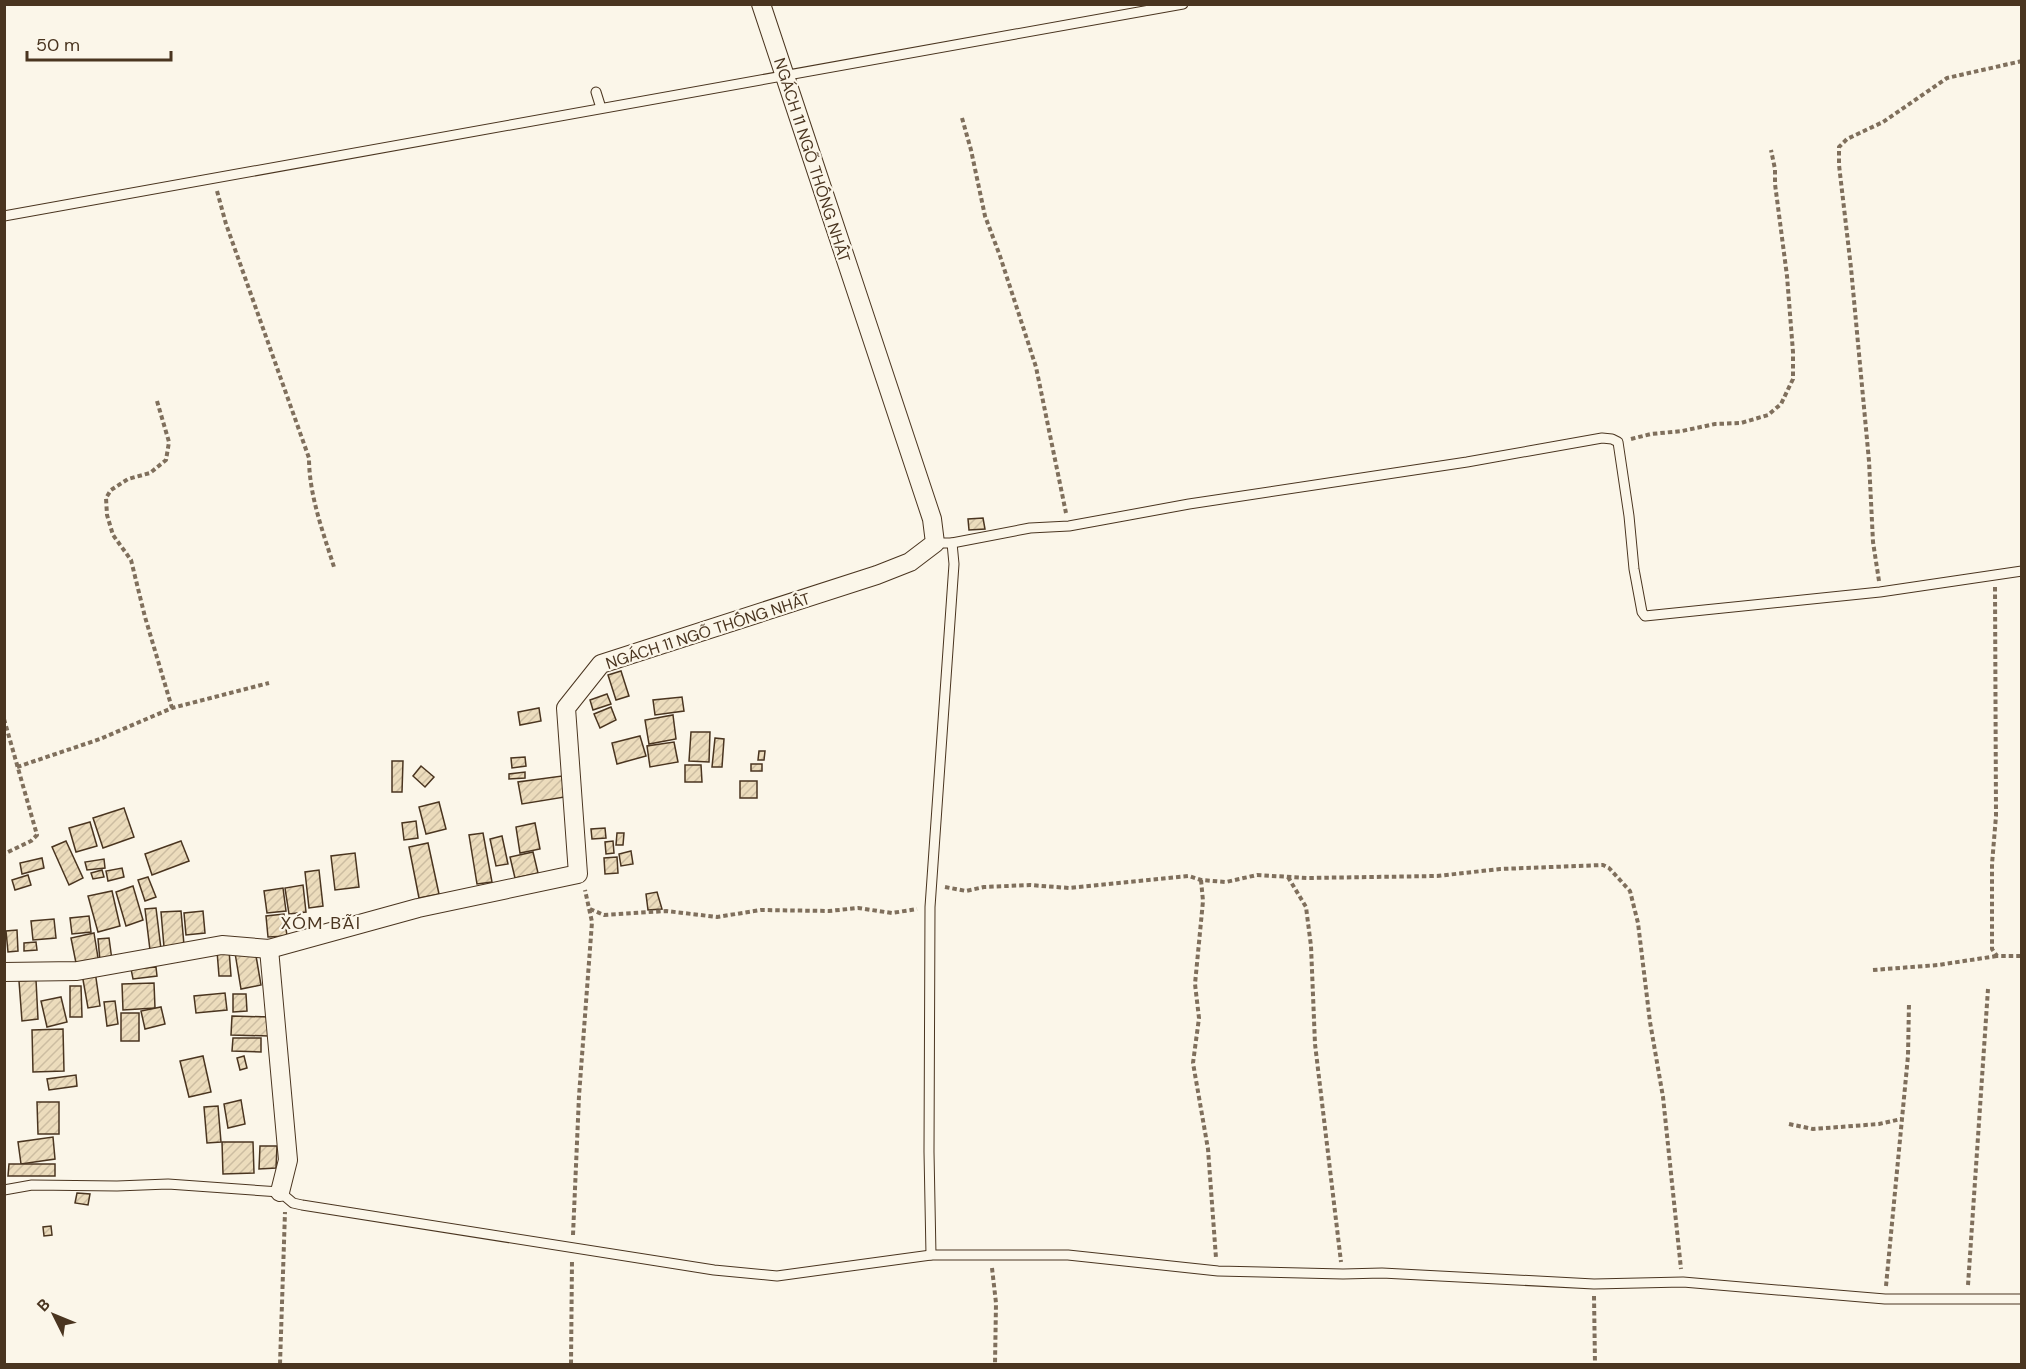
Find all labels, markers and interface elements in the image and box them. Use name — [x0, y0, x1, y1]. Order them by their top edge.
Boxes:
scale bar — [27, 24, 171, 62]
text: 50 m — [36, 33, 80, 57]
street label: NGÁCH 11 NGÕ THỐNG NHẤT — [769, 55, 855, 265]
street label: NGÁCH 11 NGÕ THỐNG NHẤT — [603, 588, 813, 674]
district label: XÓM BÃI — [280, 911, 362, 935]
north arrow — [24, 1285, 84, 1345]
text: B — [32, 1294, 55, 1316]

